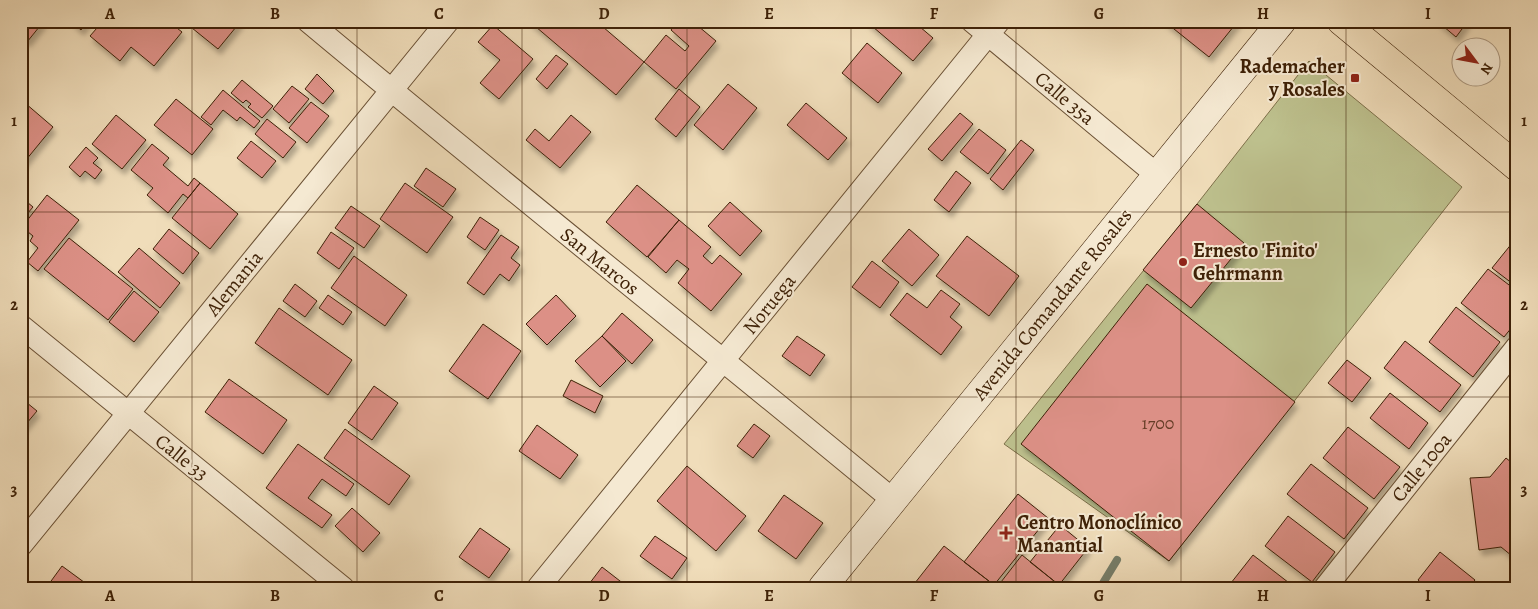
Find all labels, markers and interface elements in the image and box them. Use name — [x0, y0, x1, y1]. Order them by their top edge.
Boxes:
text: A — [104, 3, 116, 25]
text: B — [270, 3, 280, 25]
text: C — [434, 3, 444, 25]
text: D — [598, 3, 610, 25]
text: E — [764, 3, 774, 25]
text: F — [930, 3, 939, 25]
text: G — [1094, 3, 1104, 25]
text: H — [1257, 3, 1269, 25]
text: I — [1425, 3, 1431, 25]
north arrow — [1450, 38, 1500, 88]
place label: Rademacher y Rosales — [1239, 53, 1345, 103]
text: N — [1476, 59, 1497, 78]
street label: Calle 35a — [1029, 65, 1101, 132]
marker: Rademacher y Rosales — [1349, 72, 1361, 84]
text: 1 — [11, 110, 17, 132]
text: 1 — [1521, 110, 1527, 132]
street label: Avenida Comandante Rosales — [966, 203, 1138, 407]
street label: San Marcos — [555, 221, 645, 302]
place label: Ernesto 'Finito' Gehrmann — [1193, 237, 1318, 287]
street label: Alemania — [199, 244, 270, 323]
marker: Ernesto 'Finito' Gehrmann — [1177, 256, 1189, 268]
street label: Noruega — [737, 268, 802, 340]
text: 2 — [10, 294, 18, 316]
text: 2 — [1520, 294, 1528, 316]
house number: 1700 — [1142, 411, 1174, 435]
street label: Calle 100a — [1385, 426, 1458, 508]
street label: Calle 33 — [149, 428, 214, 487]
text: 3 — [11, 479, 18, 501]
text: 3 — [1521, 479, 1528, 501]
place label: Centro Monoclínico Manantial — [1017, 509, 1182, 559]
marker: Centro Monoclínico Manantial — [999, 526, 1013, 540]
text: A — [104, 585, 116, 607]
text: B — [270, 585, 280, 607]
text: C — [434, 585, 444, 607]
text: D — [598, 585, 610, 607]
text: E — [764, 585, 774, 607]
text: F — [930, 585, 939, 607]
text: G — [1094, 585, 1104, 607]
text: H — [1257, 585, 1269, 607]
text: I — [1425, 585, 1431, 607]

